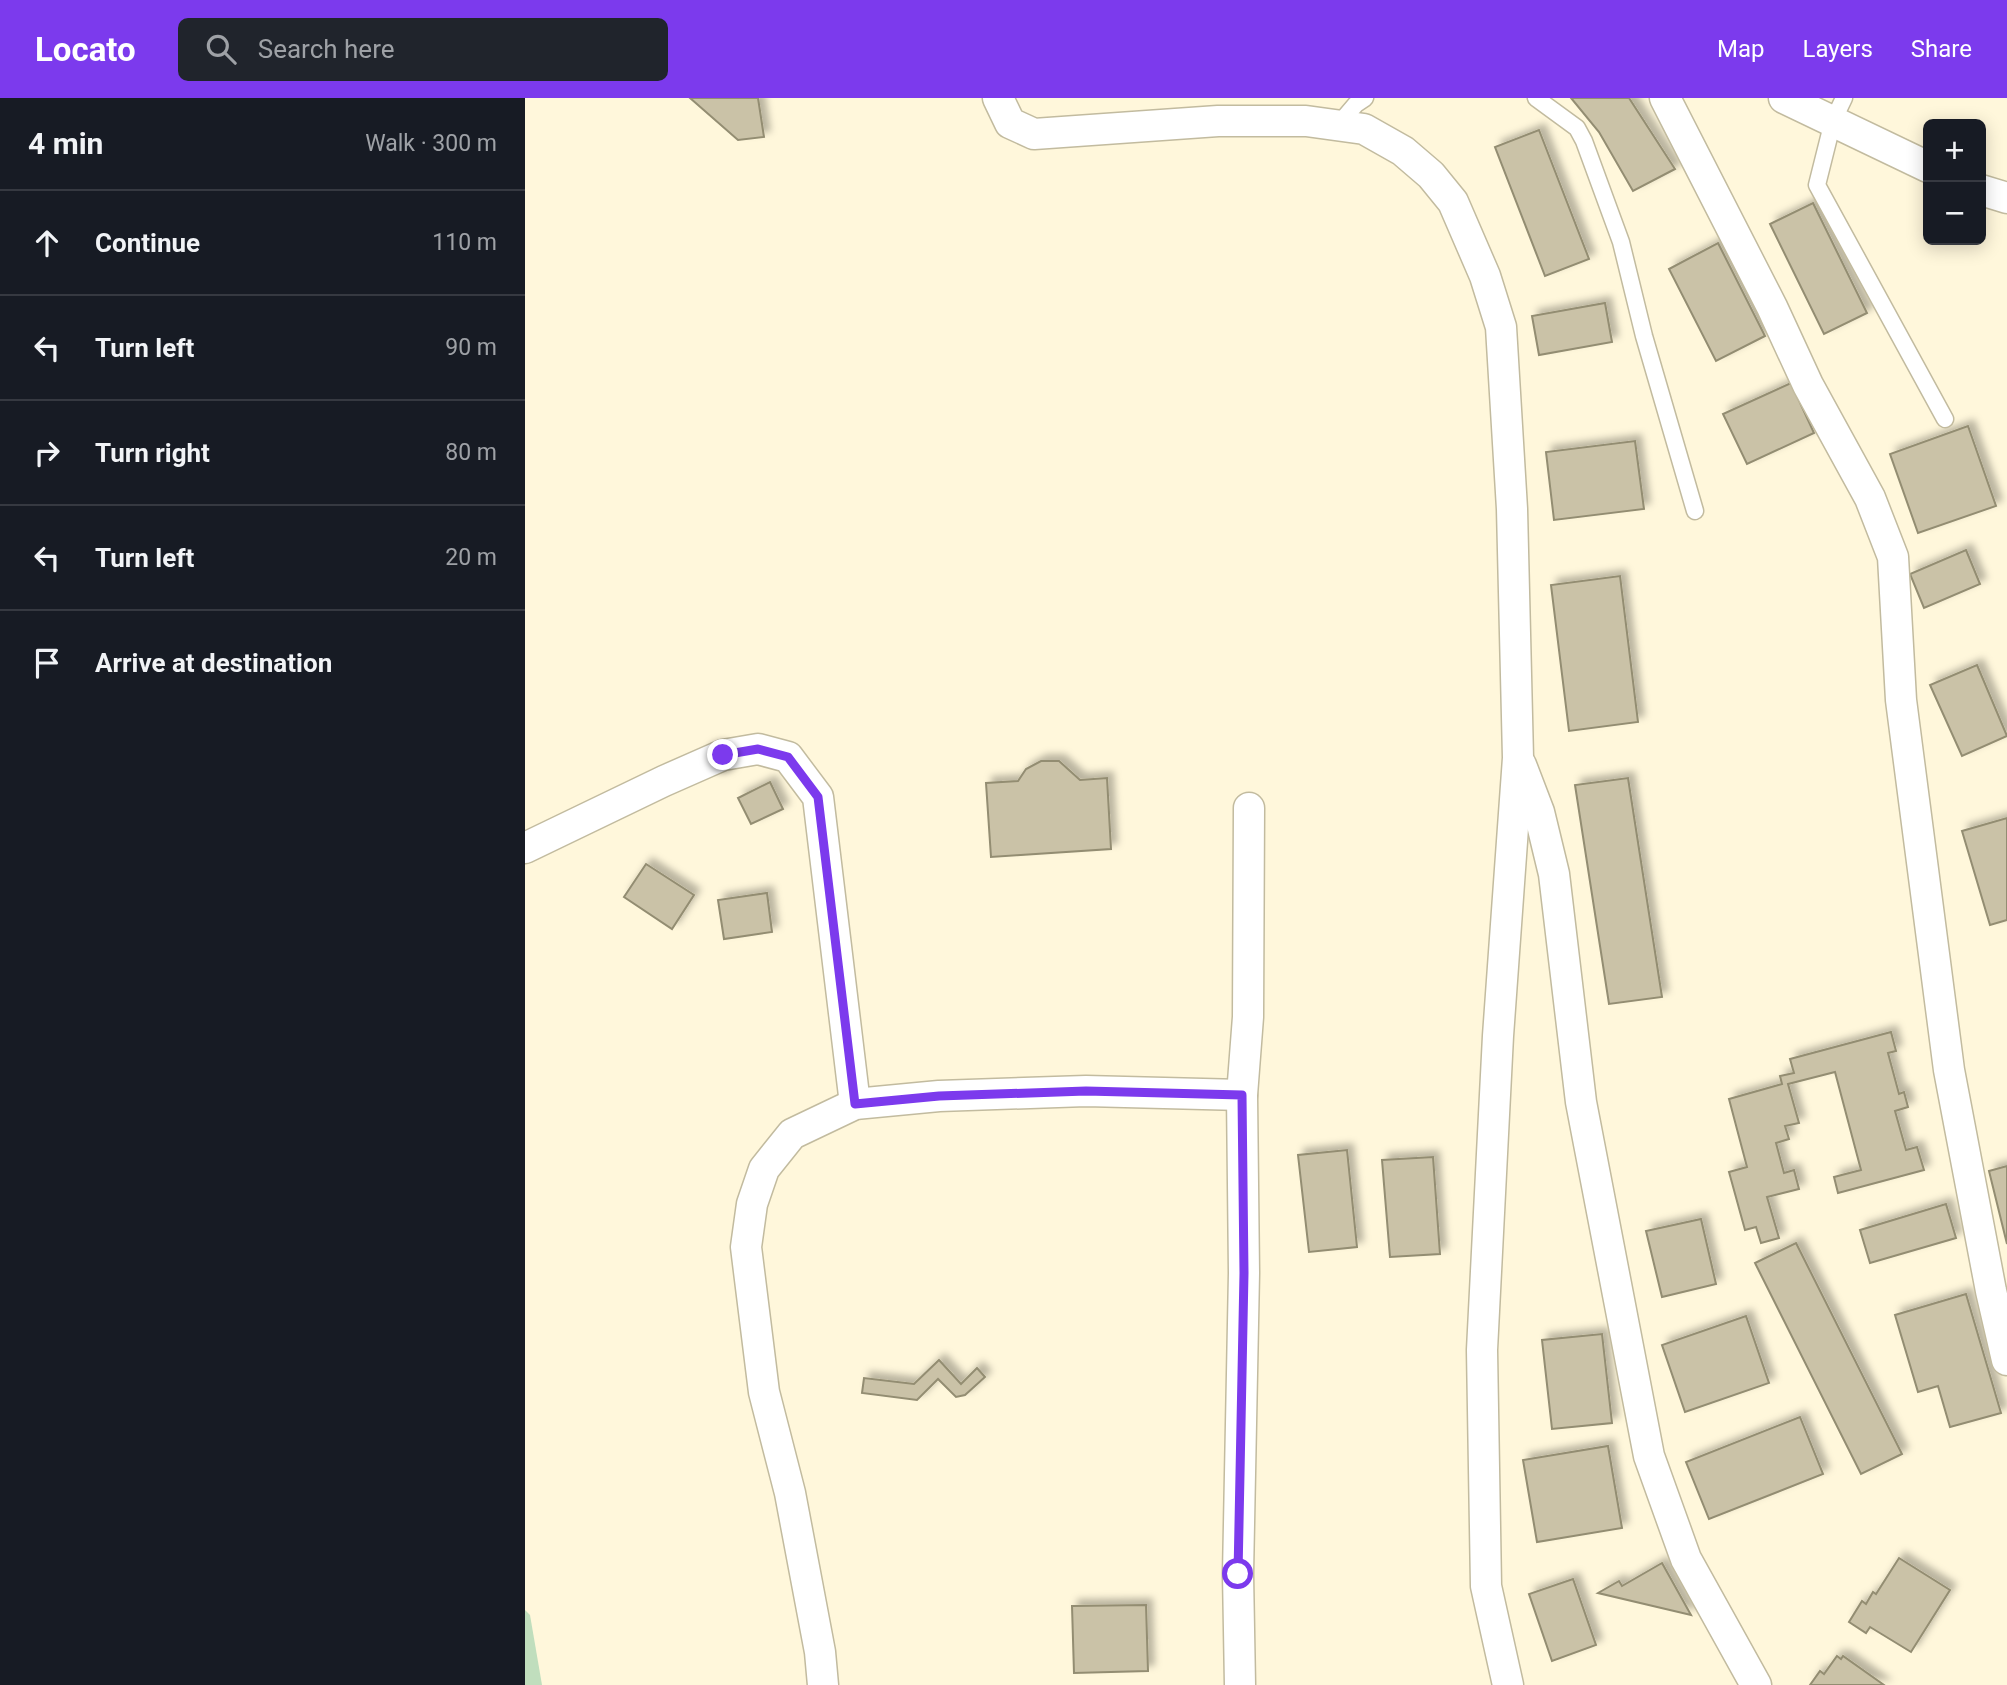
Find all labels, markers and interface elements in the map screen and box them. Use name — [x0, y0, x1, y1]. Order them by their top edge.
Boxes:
search box — [178, 18, 668, 81]
text: Locato — [35, 30, 136, 69]
icon: search — [202, 30, 240, 68]
text: Search here — [258, 34, 394, 64]
text: Map — [1717, 35, 1765, 63]
text: Layers — [1803, 35, 1873, 63]
text: Share — [1911, 35, 1972, 63]
map controls — [1923, 119, 1986, 245]
button: + — [1923, 119, 1986, 182]
text: 4 min — [28, 126, 103, 161]
text: Walk · 300 m — [365, 130, 497, 157]
button: − — [1923, 182, 1986, 245]
icon: ahead — [28, 224, 66, 262]
text: Continue — [95, 228, 200, 258]
text: 110 m — [432, 229, 497, 256]
icon: left — [28, 329, 66, 367]
text: Turn left — [95, 333, 194, 363]
text: 90 m — [445, 334, 497, 361]
icon: right — [28, 434, 66, 472]
text: Turn right — [95, 438, 210, 468]
text: 80 m — [445, 439, 497, 466]
icon: left — [28, 539, 66, 577]
text: Turn left — [95, 543, 194, 573]
text: 20 m — [445, 544, 497, 571]
icon: arrive — [28, 644, 66, 682]
text: Arrive at destination — [95, 648, 332, 678]
route end — [707, 739, 738, 770]
route start — [1222, 1558, 1253, 1589]

